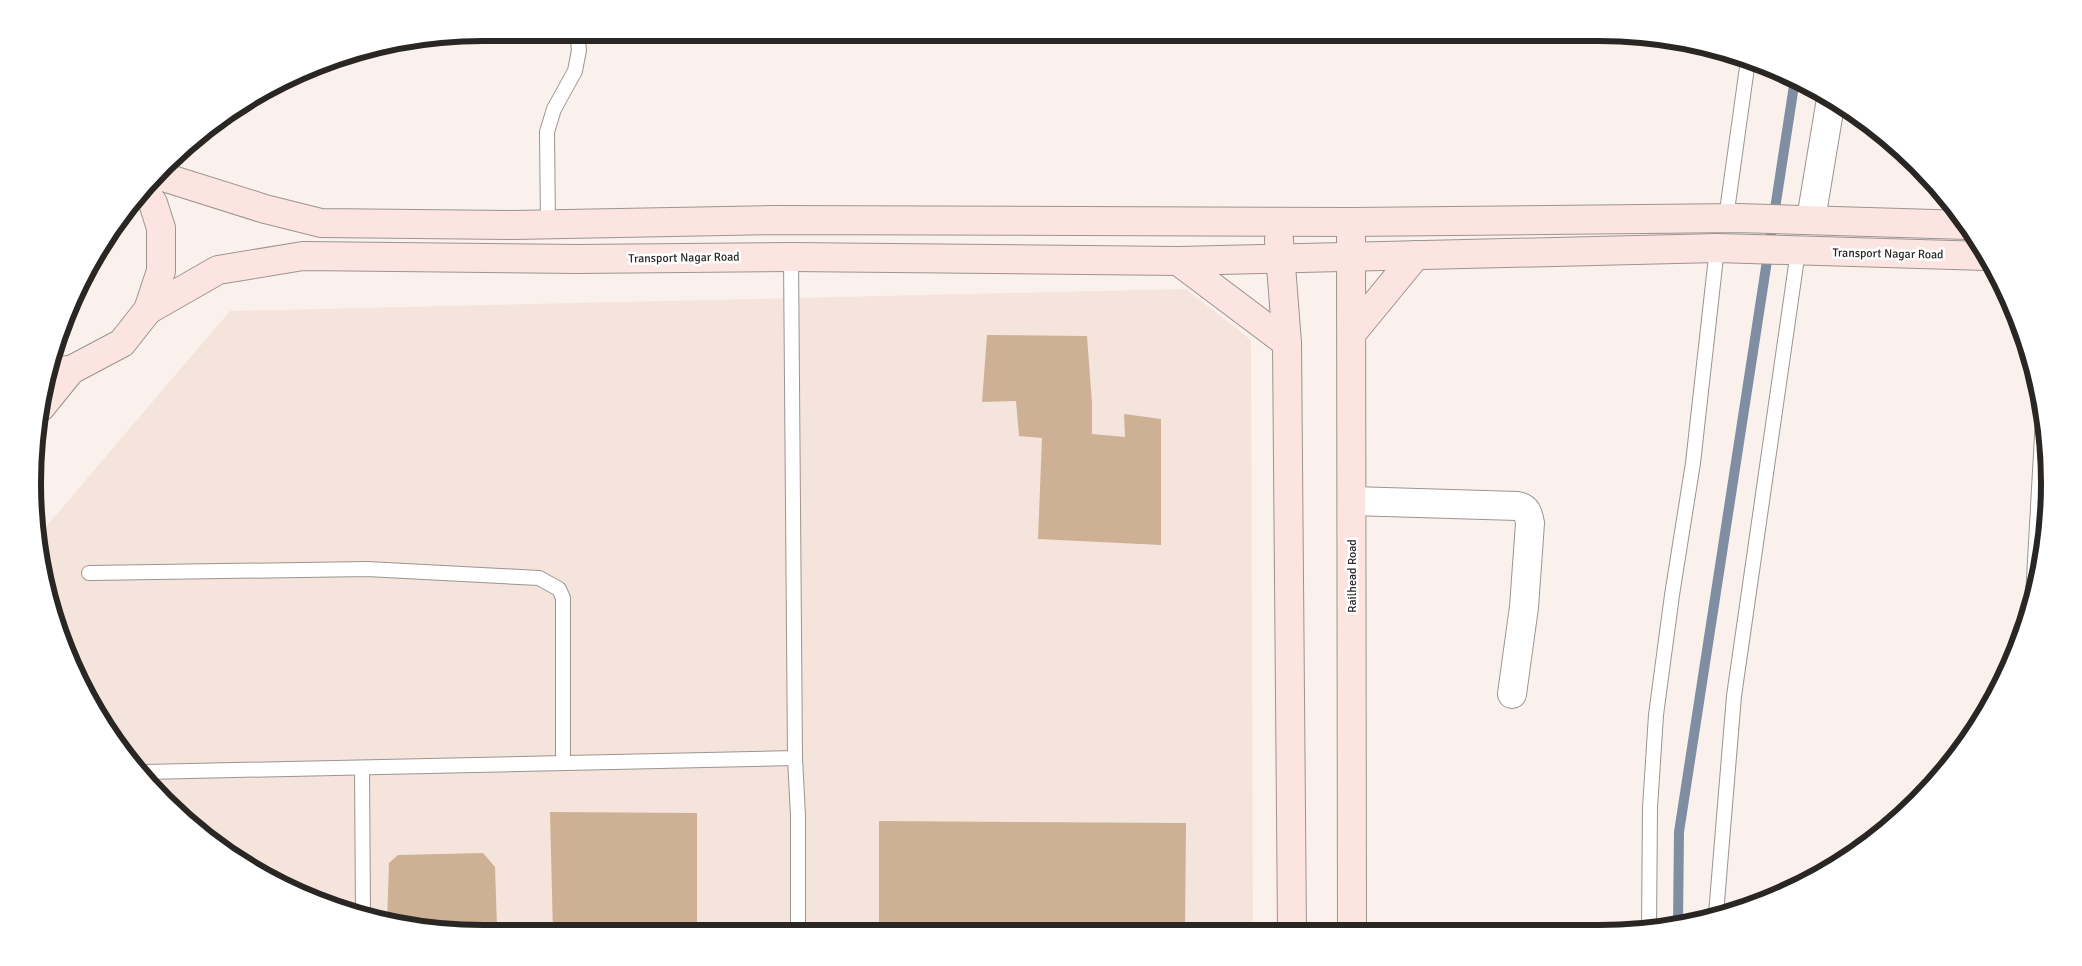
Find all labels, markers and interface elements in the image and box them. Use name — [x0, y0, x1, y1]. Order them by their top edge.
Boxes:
street label: Transport Nagar Road — [1832, 246, 1944, 262]
street label: Transport Nagar Road — [628, 250, 740, 266]
street label: Railhead Road — [1345, 539, 1360, 613]

